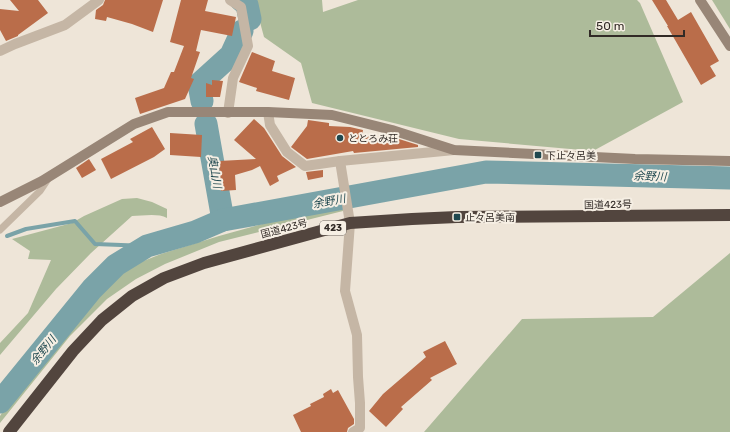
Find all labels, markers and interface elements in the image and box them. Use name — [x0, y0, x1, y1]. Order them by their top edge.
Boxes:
scale bar — [590, 12, 684, 38]
text: 50 m — [596, 19, 624, 33]
marker: ととろみ荘 — [335, 133, 345, 143]
place label: ととろみ荘 — [348, 133, 398, 145]
marker: 下止々呂美 — [533, 150, 543, 160]
place label: 下止々呂美 — [546, 150, 596, 162]
water label: 奥山川 — [205, 155, 224, 190]
water label: 余野川 — [633, 169, 668, 184]
water label: 余野川 — [312, 192, 348, 211]
street label: 国道423号 — [584, 199, 632, 211]
marker: 止々呂美南 — [452, 212, 462, 222]
place label: 止々呂美南 — [465, 212, 515, 224]
street label: 国道423号 — [259, 217, 309, 241]
road number: 423 — [320, 221, 346, 235]
water label: 余野川 — [28, 333, 59, 367]

